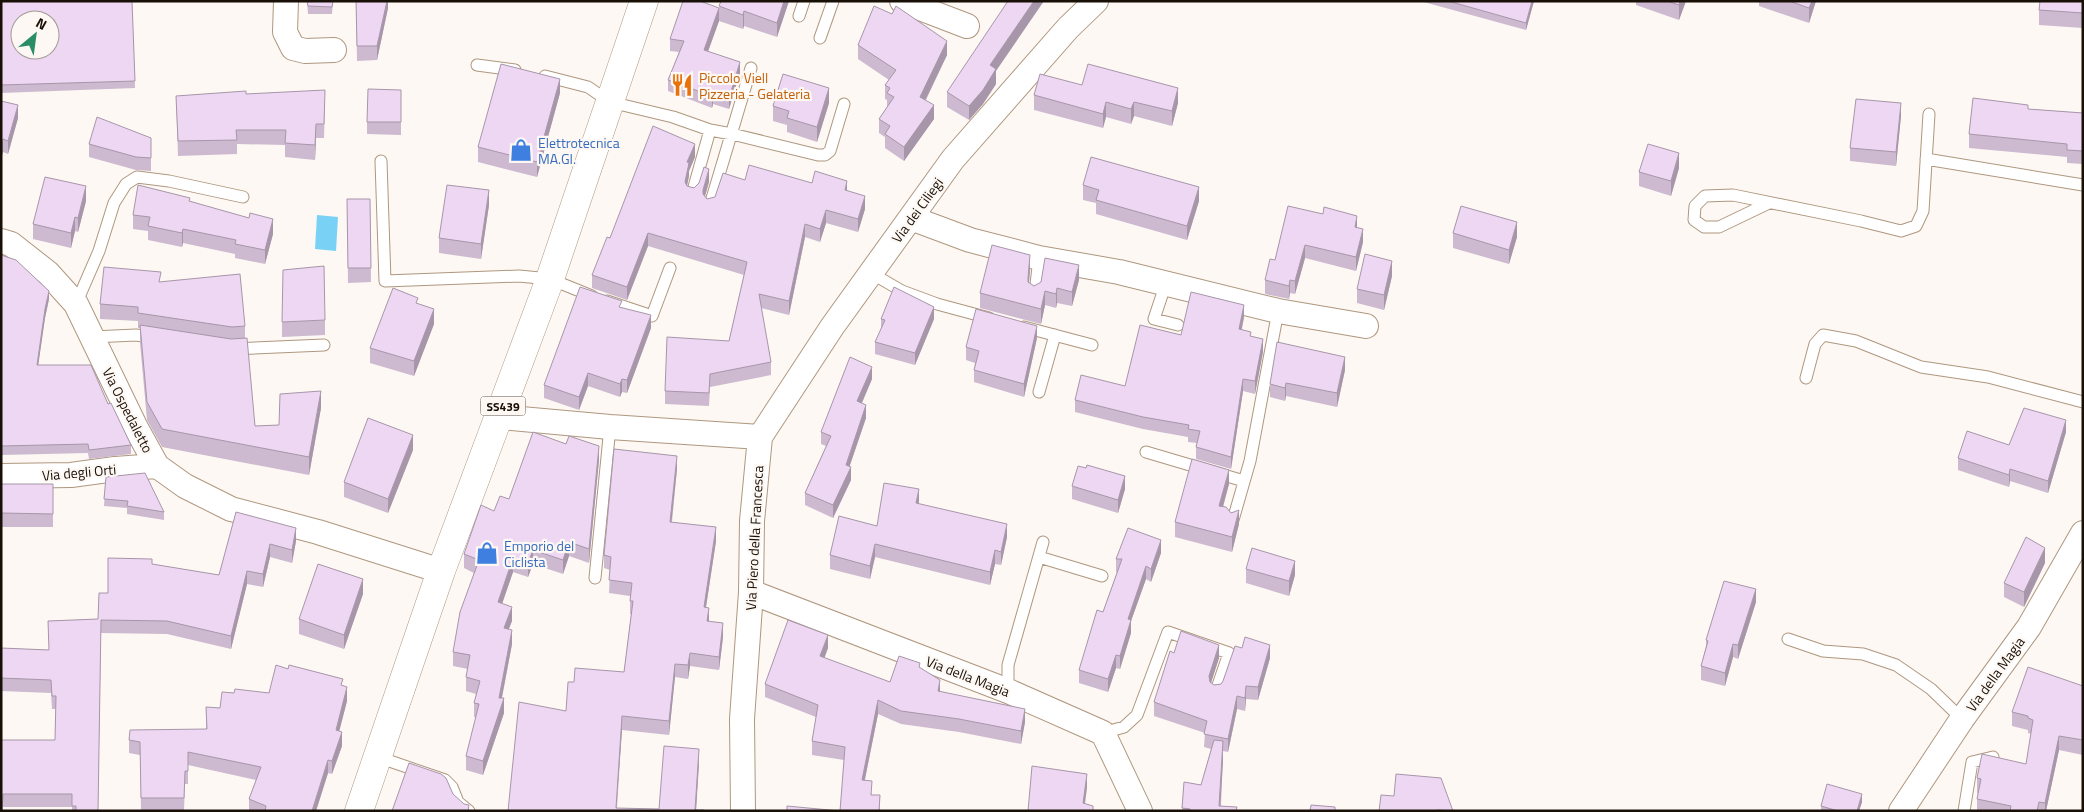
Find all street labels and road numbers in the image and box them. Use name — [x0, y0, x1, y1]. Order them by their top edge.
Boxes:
street label: Via dei Ciliegi — [886, 173, 948, 247]
street label: Via Ospedaletto — [97, 364, 159, 456]
road number: SS439 — [480, 396, 526, 416]
street label: Via degli Orti — [41, 458, 117, 486]
street label: Via Piero della Francesca — [740, 465, 768, 611]
street label: Via della Magia — [1961, 632, 2029, 716]
street label: Via della Magia — [923, 650, 1013, 702]

